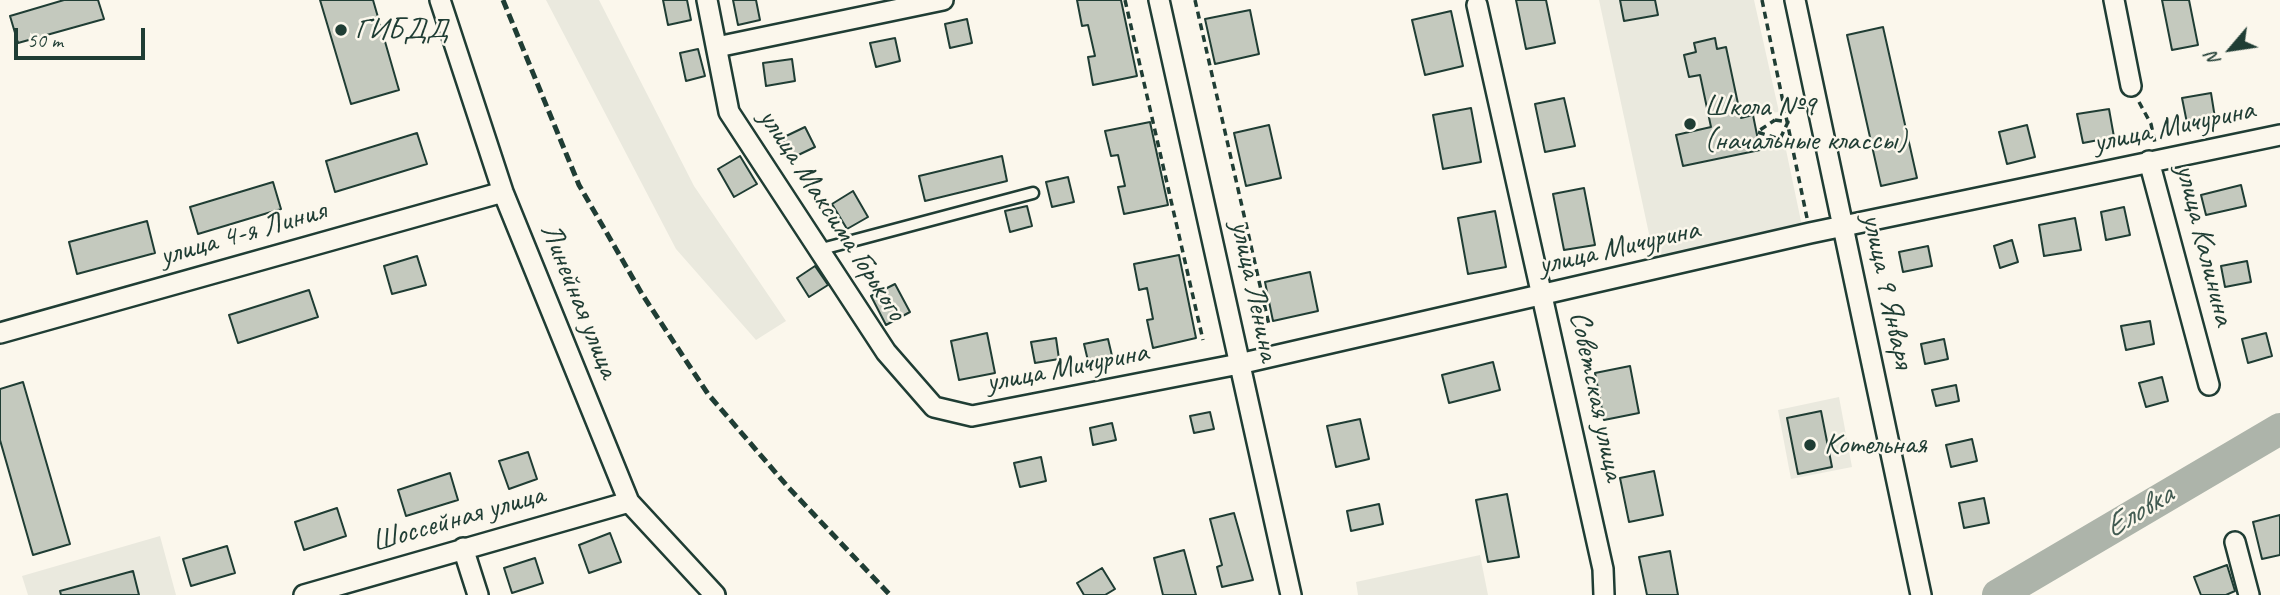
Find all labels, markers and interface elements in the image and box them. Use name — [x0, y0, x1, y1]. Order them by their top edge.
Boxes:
place label: ГИБДД — [355, 12, 448, 48]
scale bar — [18, 14, 149, 58]
north arrow — [2196, 14, 2266, 84]
marker: ГИБДД — [333, 22, 349, 38]
text: 50 m — [27, 27, 63, 53]
text: N — [2199, 48, 2226, 70]
place label: Школа №9 (начальные классы) — [1704, 89, 1907, 160]
street label: улица Мичурина — [2090, 92, 2258, 162]
street label: улица Максима Горького — [750, 102, 914, 328]
marker: Школа №9 (начальные классы) — [1682, 116, 1698, 132]
street label: улица Калинина — [2167, 161, 2241, 329]
street label: улица 4-я Линия — [156, 193, 330, 275]
street label: улица 9 Января — [1853, 211, 1921, 371]
street label: улица Мичурина — [1535, 212, 1703, 284]
street label: Линейная улица — [532, 218, 626, 384]
street label: улица Ленина — [1222, 218, 1286, 364]
street label: Советская улица — [1561, 308, 1631, 484]
street label: улица Мичурина — [983, 335, 1151, 401]
place label: Котельная — [1824, 427, 1927, 463]
marker: Котельная — [1802, 437, 1818, 453]
street label: Шоссейная улица — [368, 477, 548, 561]
water label: Еловка — [2098, 477, 2180, 547]

